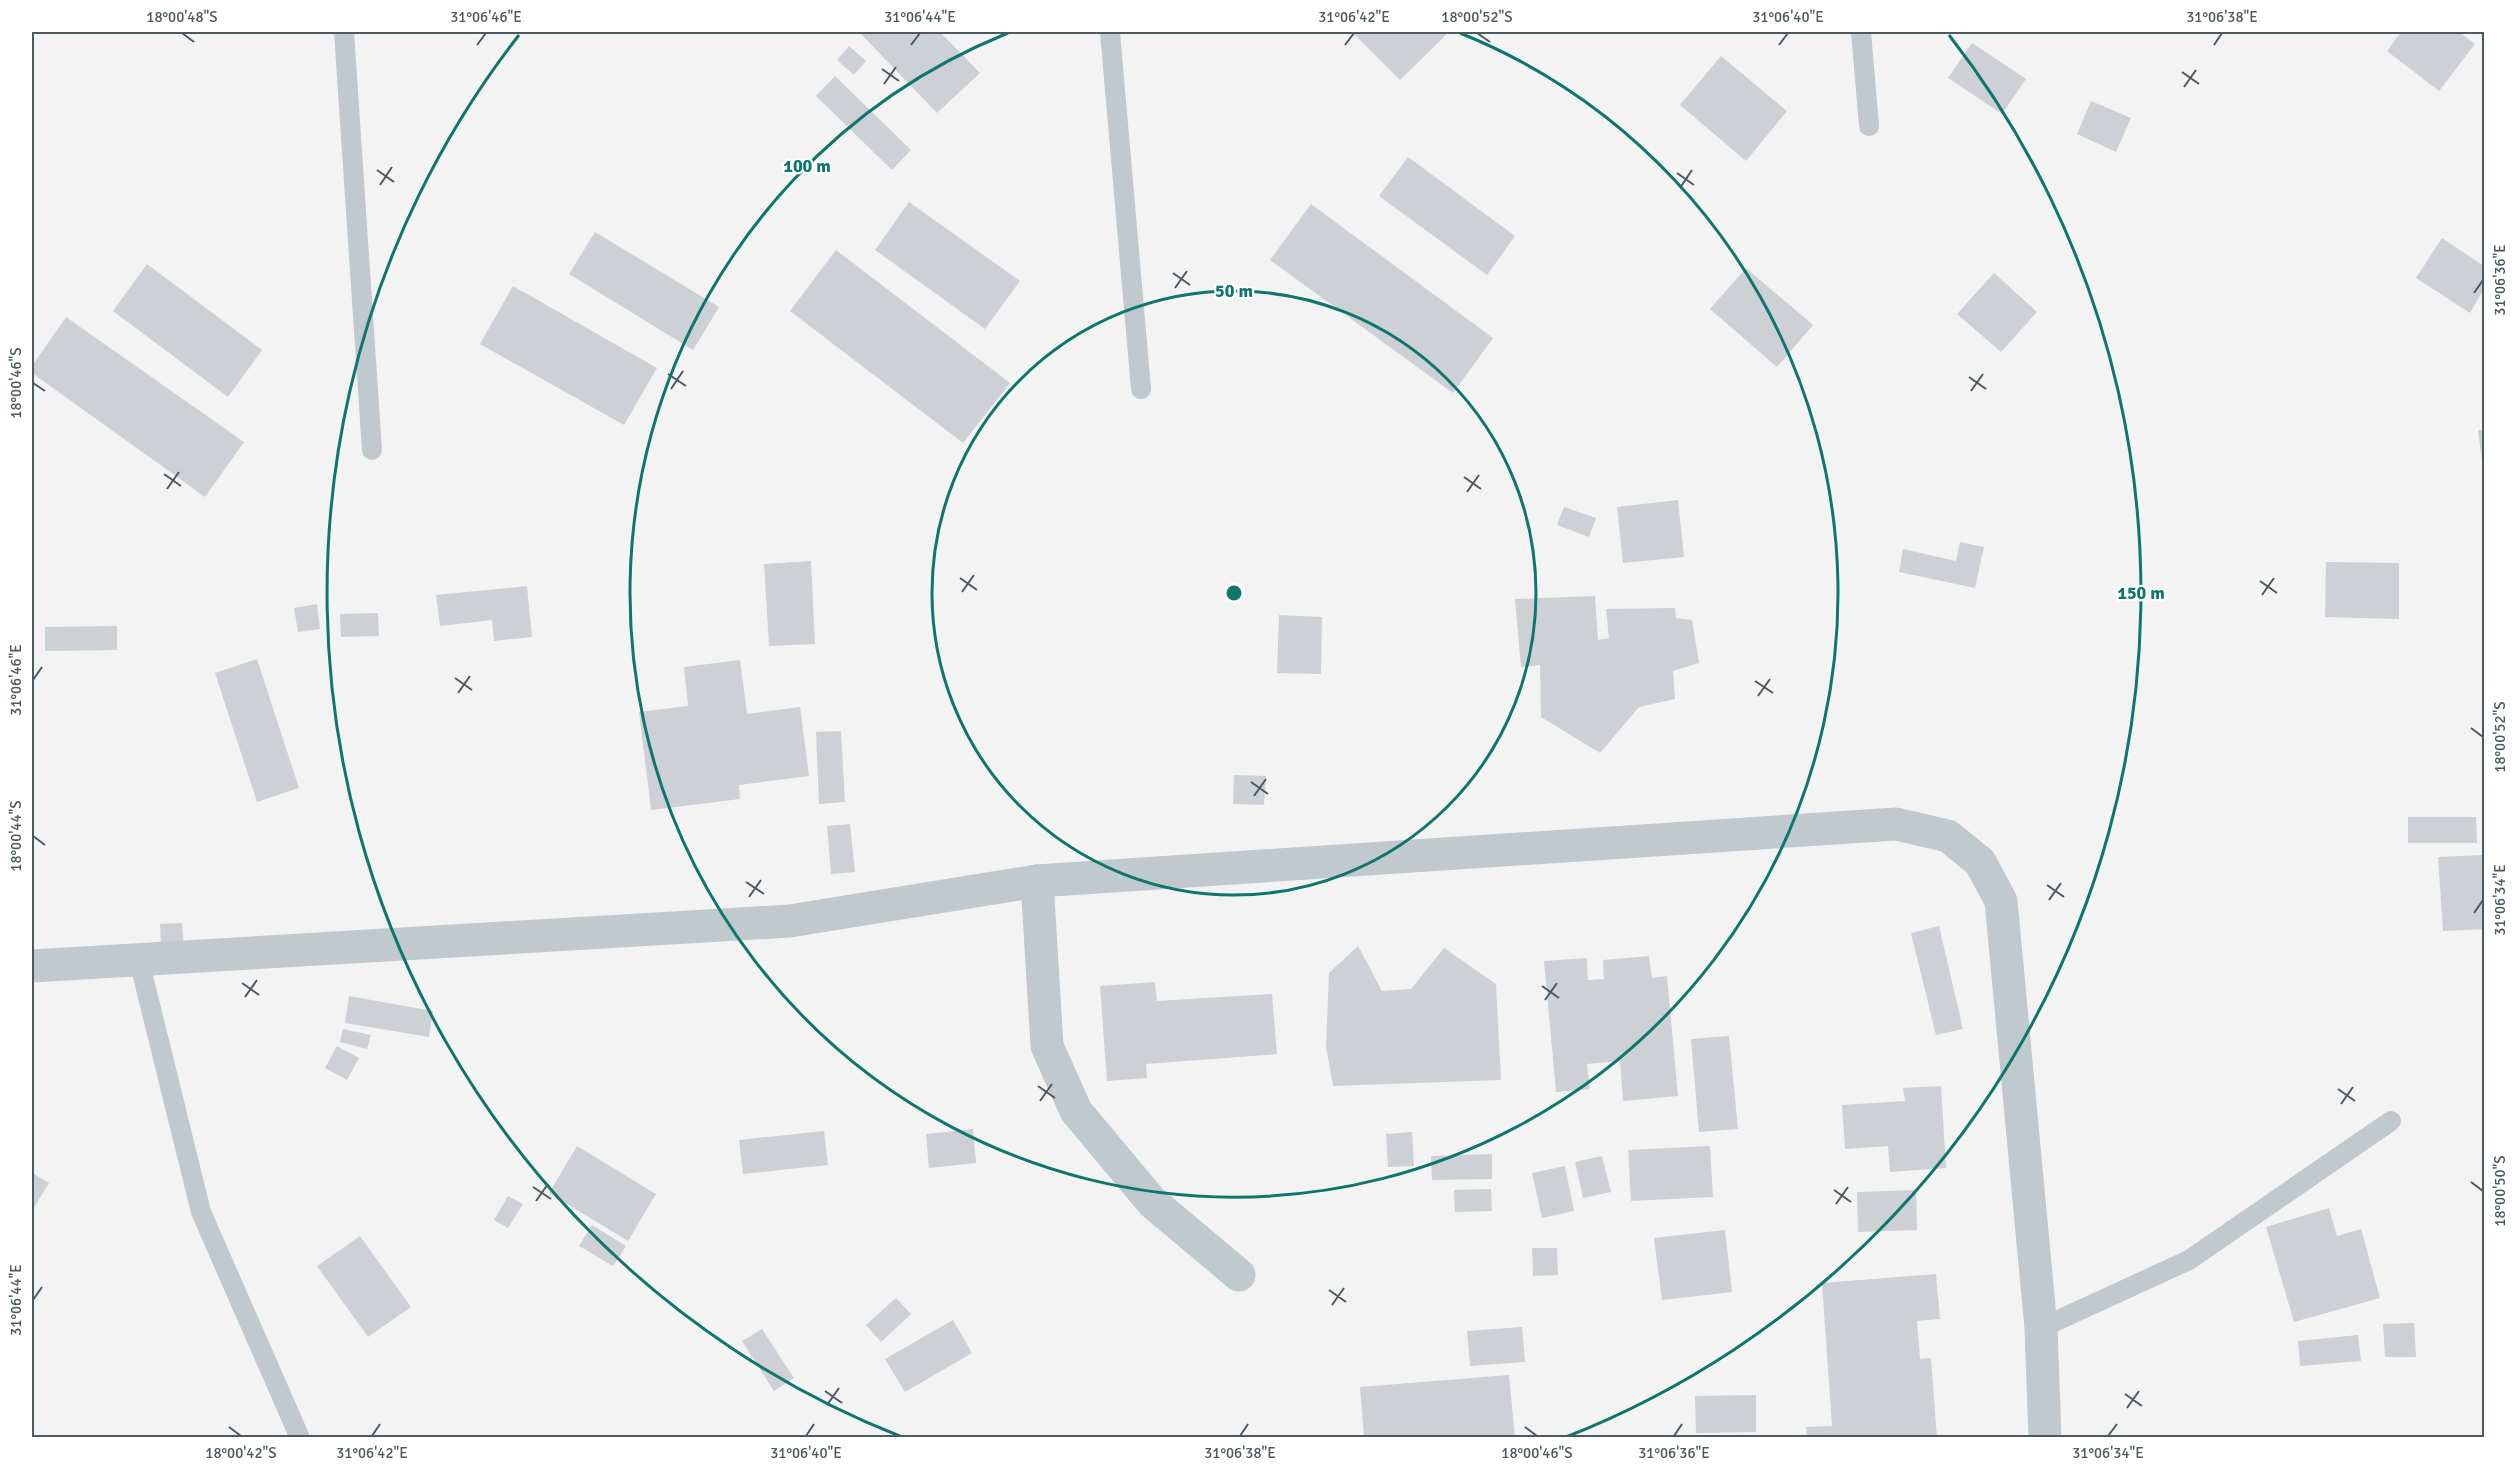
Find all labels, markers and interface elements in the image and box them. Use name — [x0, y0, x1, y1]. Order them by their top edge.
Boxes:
text: 18°00'48"S — [146, 8, 218, 26]
text: 31°06'46"E — [450, 8, 522, 26]
text: 31°06'44"E — [884, 8, 956, 26]
text: 31°06'42"E — [1318, 8, 1390, 26]
text: 18°00'52"S — [1441, 8, 1513, 26]
text: 31°06'40"E — [1752, 8, 1824, 26]
text: 31°06'38"E — [2186, 8, 2258, 26]
text: 100 m — [783, 155, 831, 177]
text: 31°06'36"E — [2491, 244, 2509, 316]
text: 50 m — [1215, 280, 1253, 302]
text: 18°00'46"S — [7, 347, 25, 419]
text: 150 m — [2117, 582, 2165, 604]
centre of rings — [1224, 583, 1244, 603]
text: 31°06'46"E — [7, 644, 25, 716]
text: 18°00'52"S — [2491, 701, 2509, 773]
text: 18°00'44"S — [7, 800, 25, 872]
text: 31°06'34"E — [2491, 864, 2509, 936]
text: 18°00'50"S — [2491, 1155, 2509, 1227]
text: 31°06'44"E — [7, 1264, 25, 1336]
text: 18°00'42"S — [205, 1444, 277, 1462]
text: 31°06'42"E — [336, 1444, 408, 1462]
text: 31°06'40"E — [770, 1444, 842, 1462]
text: 31°06'38"E — [1204, 1444, 1276, 1462]
text: 18°00'46"S — [1501, 1444, 1573, 1462]
text: 31°06'36"E — [1638, 1444, 1710, 1462]
text: 31°06'34"E — [2072, 1444, 2144, 1462]

